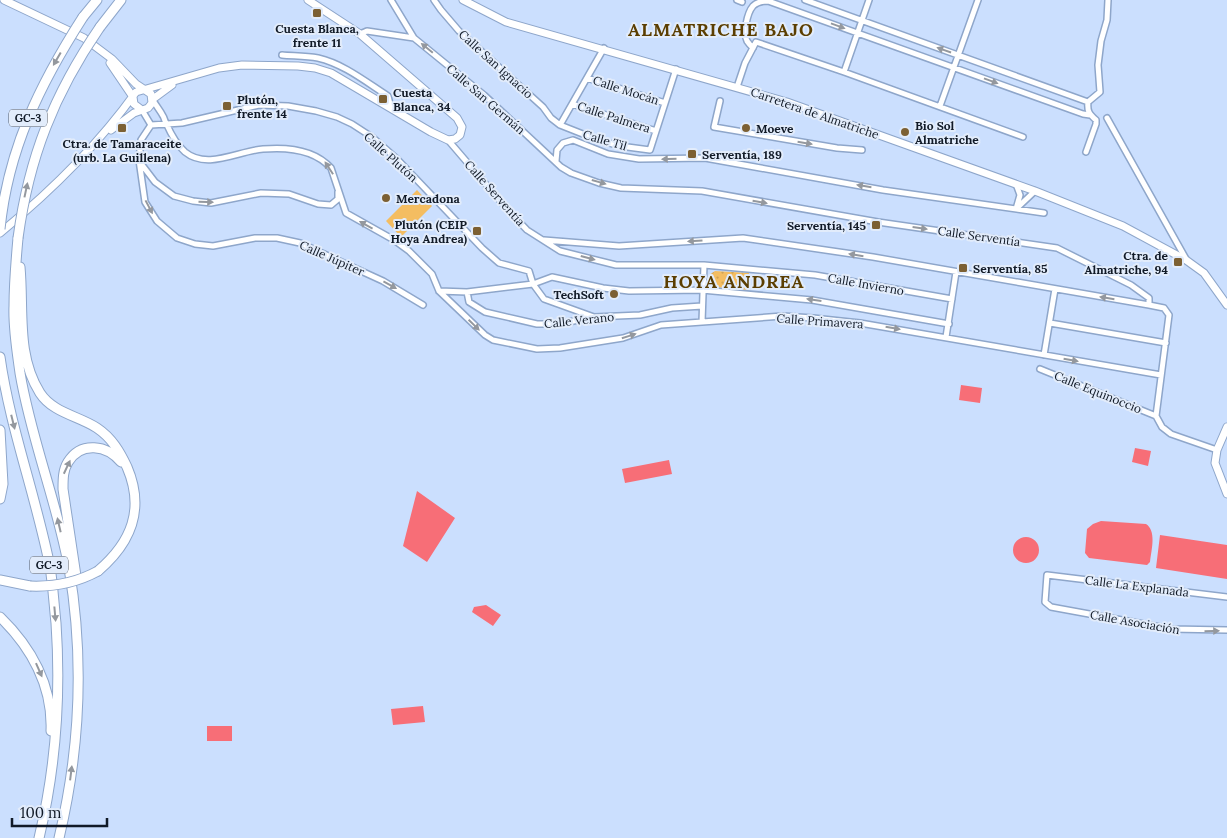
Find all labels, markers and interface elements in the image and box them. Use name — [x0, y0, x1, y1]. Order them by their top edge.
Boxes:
marker: Cuesta Blanca, frente 11 — [311, 7, 323, 19]
district label: ALMATRICHE BAJO — [628, 18, 814, 41]
place label: Cuesta Blanca, frente 11 — [275, 21, 359, 50]
one-way arrow — [831, 23, 845, 31]
street label: Calle San Ignacio — [456, 27, 536, 101]
one-way arrow — [421, 43, 434, 54]
one-way arrow — [936, 46, 951, 53]
one-way arrow — [53, 52, 62, 65]
street label: Calle San Germán — [444, 61, 528, 137]
street label: Calle Mocán — [591, 72, 661, 108]
one-way arrow — [984, 77, 999, 85]
street label: Carretera de Almatriche — [749, 84, 882, 142]
place label: Cuesta Blanca, 34 — [393, 85, 451, 114]
place label: Plutón, frente 14 — [237, 92, 288, 121]
marker: Cuesta Blanca, 34 — [377, 93, 389, 105]
street label: Calle Palmera — [576, 98, 652, 136]
marker: Plutón, frente 14 — [221, 100, 233, 112]
road number: GC-3 — [9, 110, 47, 126]
place label: Bio Sol Almatriche — [915, 118, 979, 147]
place label: Moeve — [756, 121, 794, 136]
marker: Ctra. de Tamaraceite (urb. La Guillena) — [116, 122, 128, 134]
marker: Moeve — [740, 122, 752, 134]
marker: Bio Sol Almatriche — [899, 126, 911, 138]
street label: Calle Til — [581, 127, 629, 153]
street label: Calle Plutón — [361, 129, 421, 185]
place label: Ctra. de Tamaraceite (urb. La Guillena) — [63, 136, 182, 166]
one-way arrow — [797, 140, 813, 148]
place label: Serventía, 189 — [702, 147, 782, 162]
marker: Serventía, 189 — [686, 148, 698, 160]
one-way arrow — [661, 155, 677, 163]
street label: Calle Serventía — [462, 157, 528, 229]
one-way arrow — [324, 161, 333, 175]
one-way arrow — [591, 179, 606, 187]
one-way arrow — [22, 182, 30, 197]
one-way arrow — [856, 182, 872, 190]
place label: Mercadona — [396, 191, 461, 206]
marker: Mercadona — [380, 192, 392, 204]
one-way arrow — [199, 198, 215, 206]
one-way arrow — [752, 198, 768, 206]
one-way arrow — [145, 200, 153, 215]
place label: Plutón (CEIP Hoya Andrea) — [390, 217, 467, 247]
place label: Serventía, 145 — [787, 218, 867, 233]
marker: Serventía, 145 — [870, 219, 882, 231]
one-way arrow — [359, 221, 373, 229]
street label: Calle Serventía — [937, 223, 1021, 249]
one-way arrow — [912, 224, 928, 232]
marker: Plutón (CEIP Hoya Andrea) — [471, 225, 483, 237]
street label: Calle Júpiter — [297, 237, 368, 279]
one-way arrow — [687, 237, 703, 245]
place label: Ctra. de Almatriche, 94 — [1085, 248, 1169, 277]
one-way arrow — [848, 251, 864, 259]
one-way arrow — [581, 254, 596, 262]
marker: Ctra. de Almatriche, 94 — [1172, 256, 1184, 268]
place label: Serventía, 85 — [973, 261, 1048, 276]
marker: Serventía, 85 — [957, 262, 969, 274]
district label: HOYA ANDREA — [663, 270, 805, 293]
street label: Calle Invierno — [827, 270, 905, 298]
one-way arrow — [384, 281, 397, 290]
place label: TechSoft — [553, 287, 605, 302]
marker: TechSoft — [608, 288, 620, 300]
one-way arrow — [1099, 294, 1115, 302]
one-way arrow — [806, 296, 822, 304]
street label: Calle Verano — [543, 309, 615, 331]
street label: Calle Primavera — [776, 310, 864, 332]
one-way arrow — [468, 319, 480, 331]
one-way arrow — [886, 325, 902, 333]
one-way arrow — [621, 331, 636, 339]
one-way arrow — [1063, 356, 1079, 364]
street label: Calle Equinoccio — [1052, 368, 1144, 416]
one-way arrow — [9, 414, 17, 429]
one-way arrow — [63, 460, 71, 474]
one-way arrow — [55, 517, 63, 532]
road number: GC-3 — [30, 556, 68, 574]
street label: Calle La Explanada — [1084, 572, 1190, 600]
one-way arrow — [51, 606, 59, 622]
street label: Calle Asociación — [1089, 607, 1181, 637]
one-way arrow — [1204, 626, 1220, 634]
one-way arrow — [35, 663, 43, 677]
one-way arrow — [67, 765, 75, 781]
scale bar — [12, 796, 108, 828]
text: 100 m — [20, 803, 61, 822]

